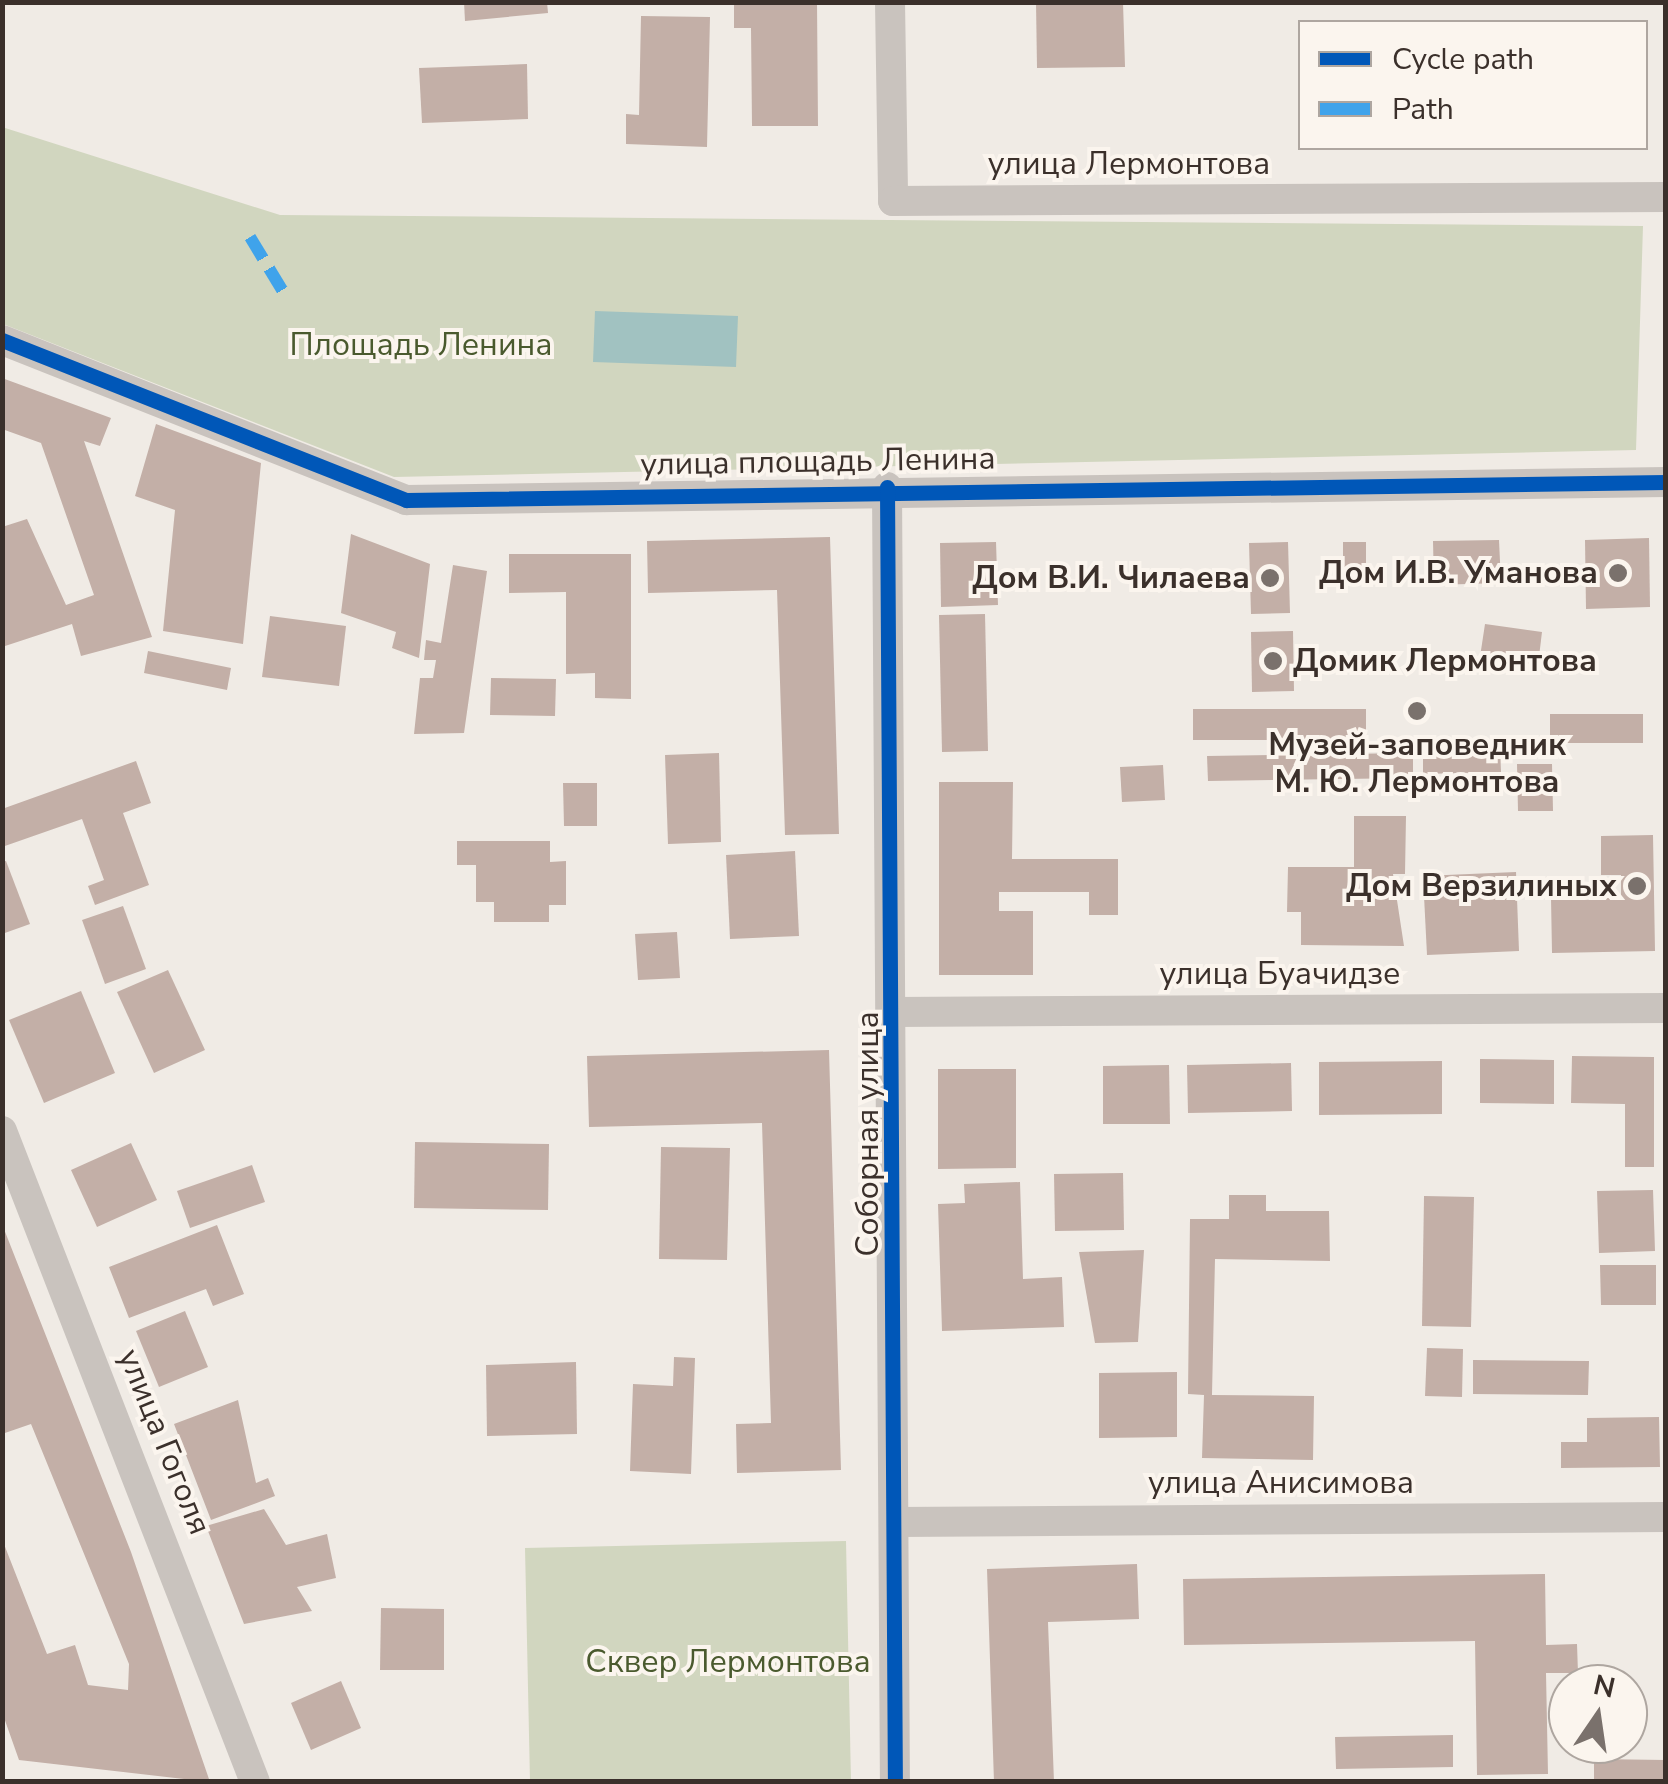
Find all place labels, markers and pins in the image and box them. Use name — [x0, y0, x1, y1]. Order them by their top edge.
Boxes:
place label: Дом И.В. Уманова — [1319, 554, 1598, 592]
place label: Дом В.И. Чилаева — [972, 559, 1250, 597]
marker: Дом И.В. Уманова — [1607, 562, 1629, 584]
marker: Дом В.И. Чилаева — [1259, 567, 1281, 589]
place label: Домик Лермонтова — [1293, 642, 1597, 680]
marker: Домик Лермонтова — [1262, 650, 1284, 672]
marker: Музей-заповедник М. Ю. Лермонтова — [1406, 700, 1428, 722]
place label: Музей-заповедник М. Ю. Лермонтова — [1268, 727, 1566, 802]
place label: Дом Верзилиных — [1346, 867, 1617, 905]
marker: Дом Верзилиных — [1626, 875, 1648, 897]

